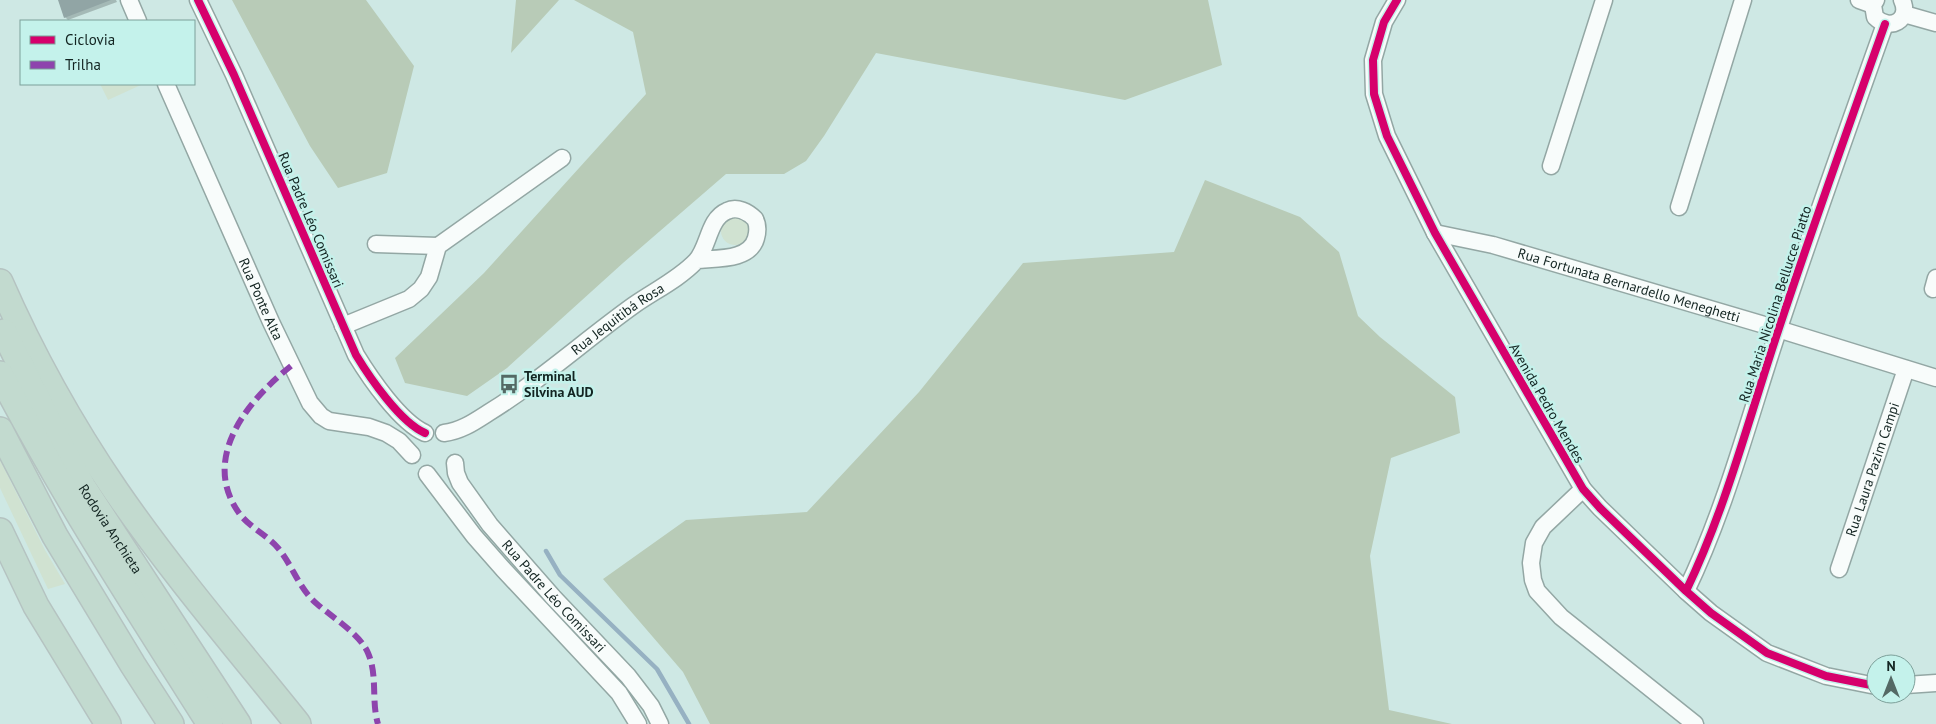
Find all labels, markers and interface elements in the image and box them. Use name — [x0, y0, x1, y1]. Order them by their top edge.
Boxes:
legend — [20, 20, 195, 85]
text: Ciclovia — [65, 30, 115, 49]
text: Trilha — [65, 55, 101, 74]
street label: Rua Padre Léo Comissari — [274, 149, 348, 291]
street label: Rua Maria Nicolina Bellucce Piatto — [1735, 203, 1815, 405]
street label: Rua Fortunata Bernardello Meneghetti — [1516, 244, 1742, 326]
street label: Rua Ponte Alta — [235, 255, 287, 343]
street label: Rua Jequitibá Rosa — [567, 279, 668, 359]
street label: Avenida Pedro Mendes — [1505, 340, 1589, 466]
place label: Terminal Silvina AUD — [524, 367, 594, 401]
bus stop icon: Terminal Silvina AUD — [498, 373, 520, 395]
street label: Rua Laura Pazim Campi — [1842, 400, 1903, 539]
street label: Rodovia Anchieta — [75, 481, 146, 577]
street label: Rua Padre Léo Comissari — [498, 536, 610, 656]
north arrow — [1866, 654, 1916, 704]
text: N — [1886, 657, 1896, 675]

